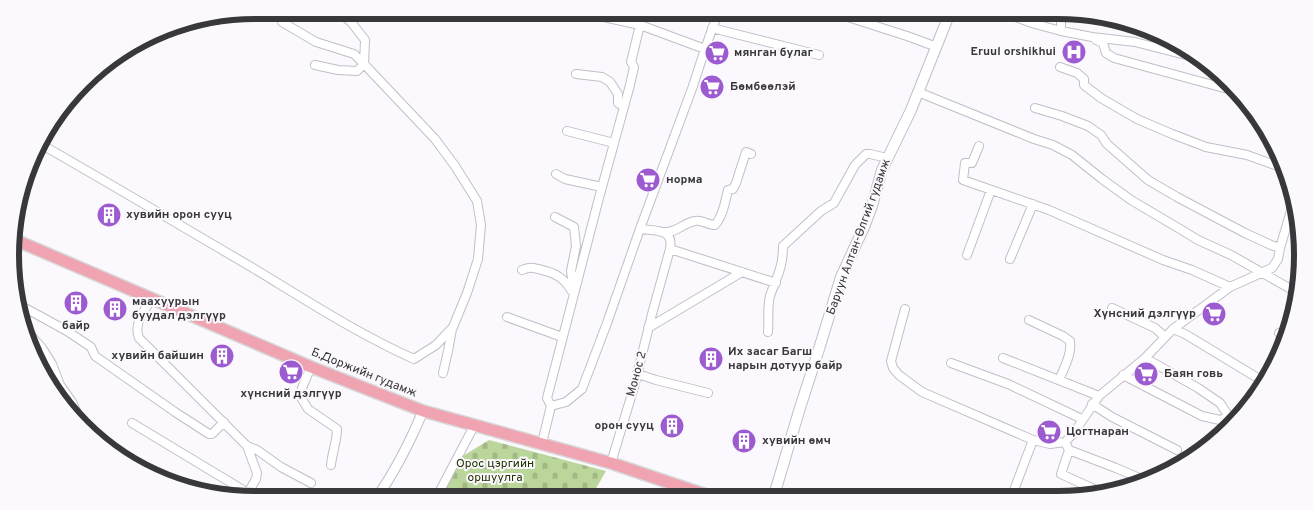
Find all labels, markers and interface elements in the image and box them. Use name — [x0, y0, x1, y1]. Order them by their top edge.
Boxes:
hospital icon: Eruul orshikhui — [1061, 39, 1087, 65]
supermarket icon: мянган булаг — [704, 40, 730, 66]
place label: Eruul orshikhui — [971, 44, 1056, 60]
place label: мянган булаг — [734, 45, 814, 61]
supermarket icon: Бөмбөөлэй — [699, 74, 725, 100]
place label: Бөмбөөлэй — [730, 79, 796, 95]
street label: Баруун Алтан-Өлгий гудамж — [823, 157, 895, 317]
supermarket icon: норма — [635, 167, 661, 193]
place label: норма — [666, 172, 702, 188]
building icon: хувийн орон сууц — [96, 202, 122, 228]
place label: хувийн орон сууц — [126, 207, 232, 223]
building icon: байр — [63, 290, 89, 316]
place label: маахуурын буудал дэлгүүр — [132, 294, 226, 324]
building icon: маахуурын буудал дэлгүүр — [102, 296, 128, 322]
supermarket icon: Хүнсний дэлгүүр — [1201, 301, 1227, 327]
place label: Хүнсний дэлгүүр — [1093, 306, 1196, 322]
place label: байр — [62, 318, 90, 334]
building icon: хувийн байшин — [209, 343, 235, 369]
street label: Б.Доржийн гудамж — [309, 344, 419, 402]
place label: Их засаг Багш нарын дотуур байр — [728, 344, 843, 374]
building icon: Их засаг Багш нарын дотуур байр — [698, 346, 724, 372]
place label: хувийн байшин — [111, 348, 204, 364]
street label: Монос 2 — [623, 349, 651, 399]
supermarket icon: хүнсний дэлгүүр — [278, 359, 304, 385]
supermarket icon: Баян говь — [1133, 361, 1159, 387]
place label: Баян говь — [1164, 366, 1223, 382]
place label: хүнсний дэлгүүр — [240, 386, 342, 402]
building icon: орон сууц — [659, 413, 685, 439]
place label: орон сууц — [595, 418, 654, 434]
supermarket icon: Цогтнаран — [1036, 419, 1062, 445]
place label: Цогтнаран — [1066, 424, 1129, 440]
building icon: хувийн өмч — [731, 428, 757, 454]
place label: хувийн өмч — [762, 433, 831, 449]
park label: Орос цэргийн оршуулга — [456, 456, 534, 486]

